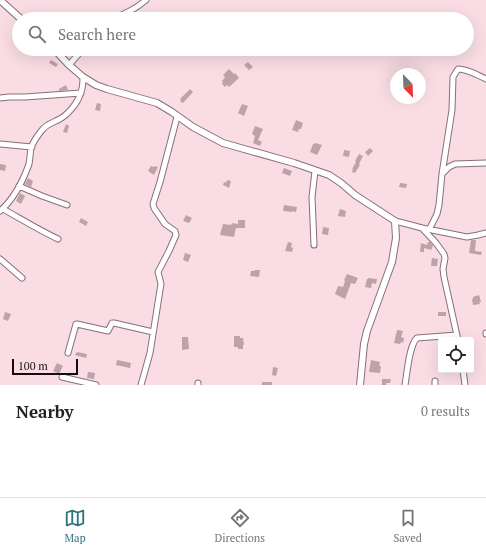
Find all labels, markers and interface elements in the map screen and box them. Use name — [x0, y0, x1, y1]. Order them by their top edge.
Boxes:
search box — [12, 12, 474, 56]
icon: search — [26, 23, 48, 45]
text: Search here — [58, 24, 136, 44]
north arrow — [390, 68, 426, 104]
map controls — [438, 337, 474, 373]
button: locate — [438, 337, 474, 373]
scale bar — [12, 357, 78, 376]
text: 100 m — [18, 359, 48, 373]
text: Nearby — [16, 400, 74, 423]
text: 0 results — [421, 402, 470, 420]
tab: Map — [64, 507, 86, 545]
tab: Directions — [214, 507, 265, 545]
tab: Saved — [393, 507, 422, 545]

